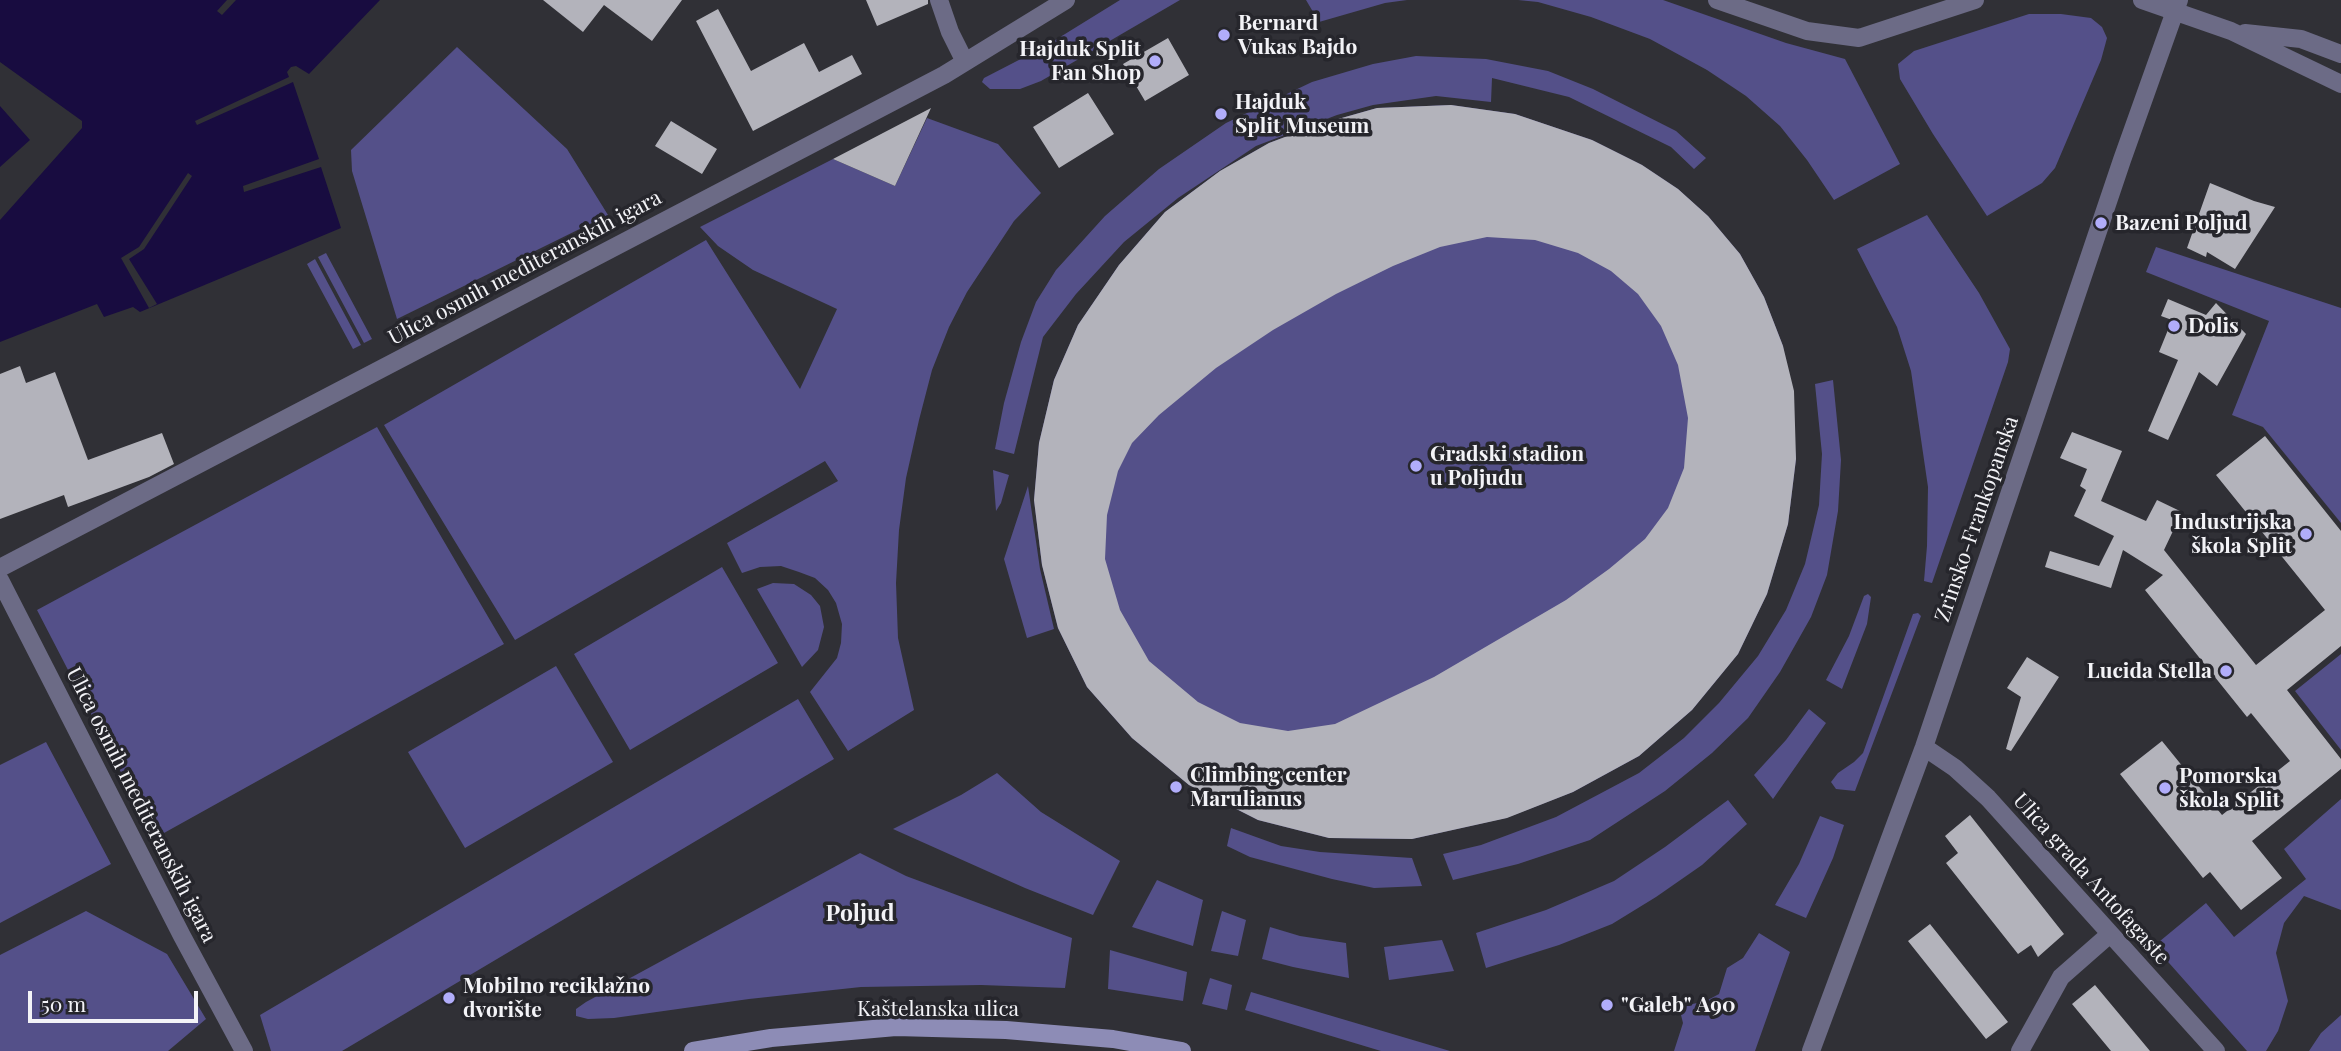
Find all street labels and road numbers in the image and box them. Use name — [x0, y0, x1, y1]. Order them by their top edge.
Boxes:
street label: Ulica osmih mediteranskih igara — [384, 185, 666, 351]
street label: Zrinsko-Frankopanska — [1930, 413, 2024, 625]
street label: Ulica osmih mediteranskih igara — [60, 663, 222, 947]
street label: Ulica grada Antofagaste — [2007, 788, 2175, 970]
street label: Kaštelanska ulica — [857, 996, 1019, 1022]

